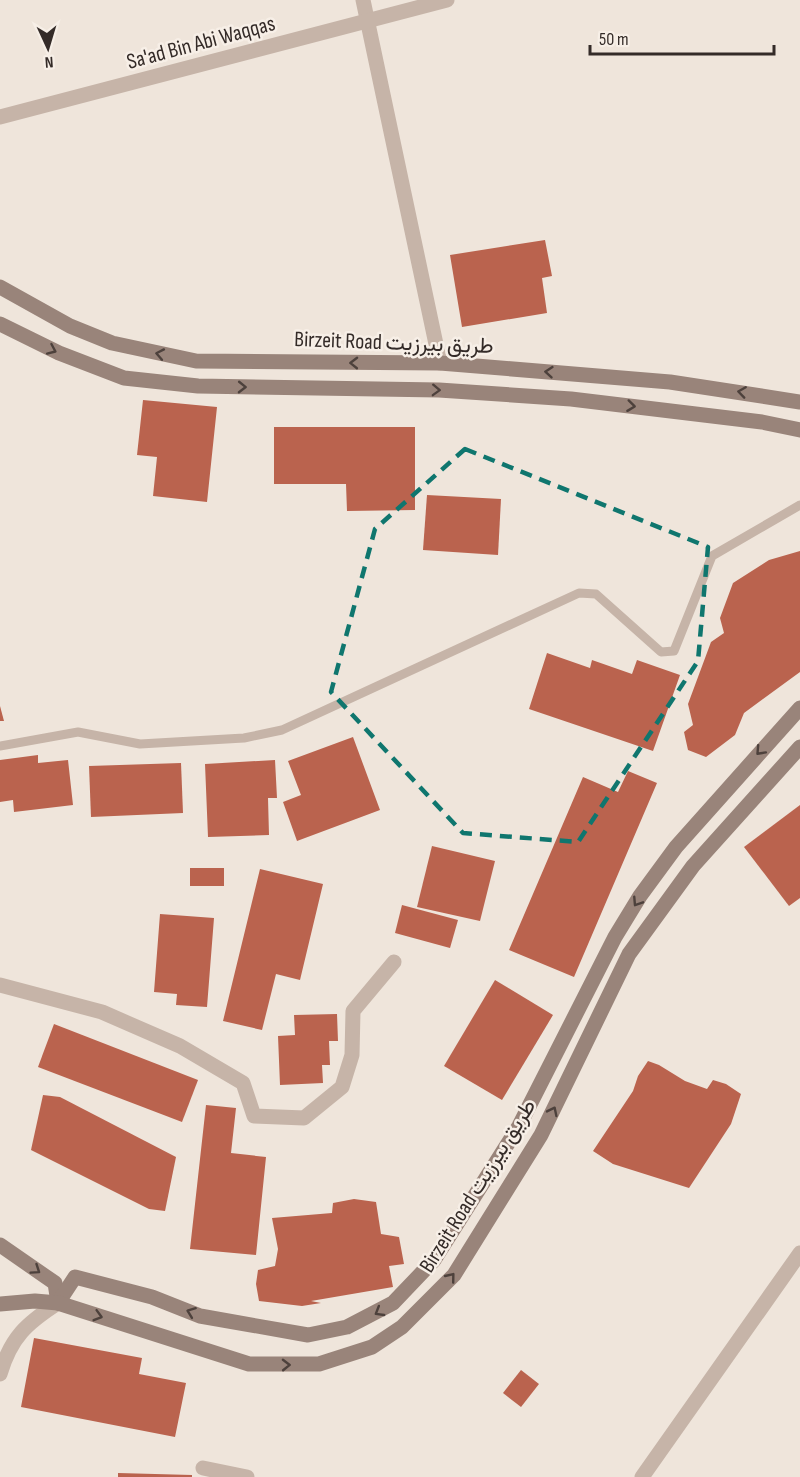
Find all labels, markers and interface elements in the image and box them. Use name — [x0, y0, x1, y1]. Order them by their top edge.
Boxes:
street label: Sa'ad Bin Abi Waqqas — [124, 10, 278, 76]
north arrow — [18, 18, 78, 78]
scale bar — [590, 18, 774, 56]
text: 50 m — [599, 29, 629, 50]
text: N — [44, 52, 54, 71]
street label: Birzeit Road طريق بيرزيت — [294, 326, 494, 360]
one-way arrow — [46, 343, 57, 355]
one-way arrow — [155, 348, 165, 361]
one-way arrow — [349, 356, 358, 369]
one-way arrow — [544, 366, 553, 379]
one-way arrow — [237, 381, 246, 393]
one-way arrow — [432, 384, 441, 397]
one-way arrow — [738, 386, 747, 398]
one-way arrow — [626, 400, 635, 412]
one-way arrow — [757, 744, 768, 755]
one-way arrow — [633, 895, 644, 906]
street label: Birzeit Road طريق بيرزيت — [414, 1094, 542, 1278]
one-way arrow — [545, 1107, 557, 1118]
one-way arrow — [29, 1263, 40, 1274]
one-way arrow — [443, 1273, 454, 1284]
one-way arrow — [375, 1305, 385, 1316]
one-way arrow — [186, 1307, 197, 1319]
one-way arrow — [92, 1309, 103, 1321]
one-way arrow — [281, 1359, 290, 1371]

